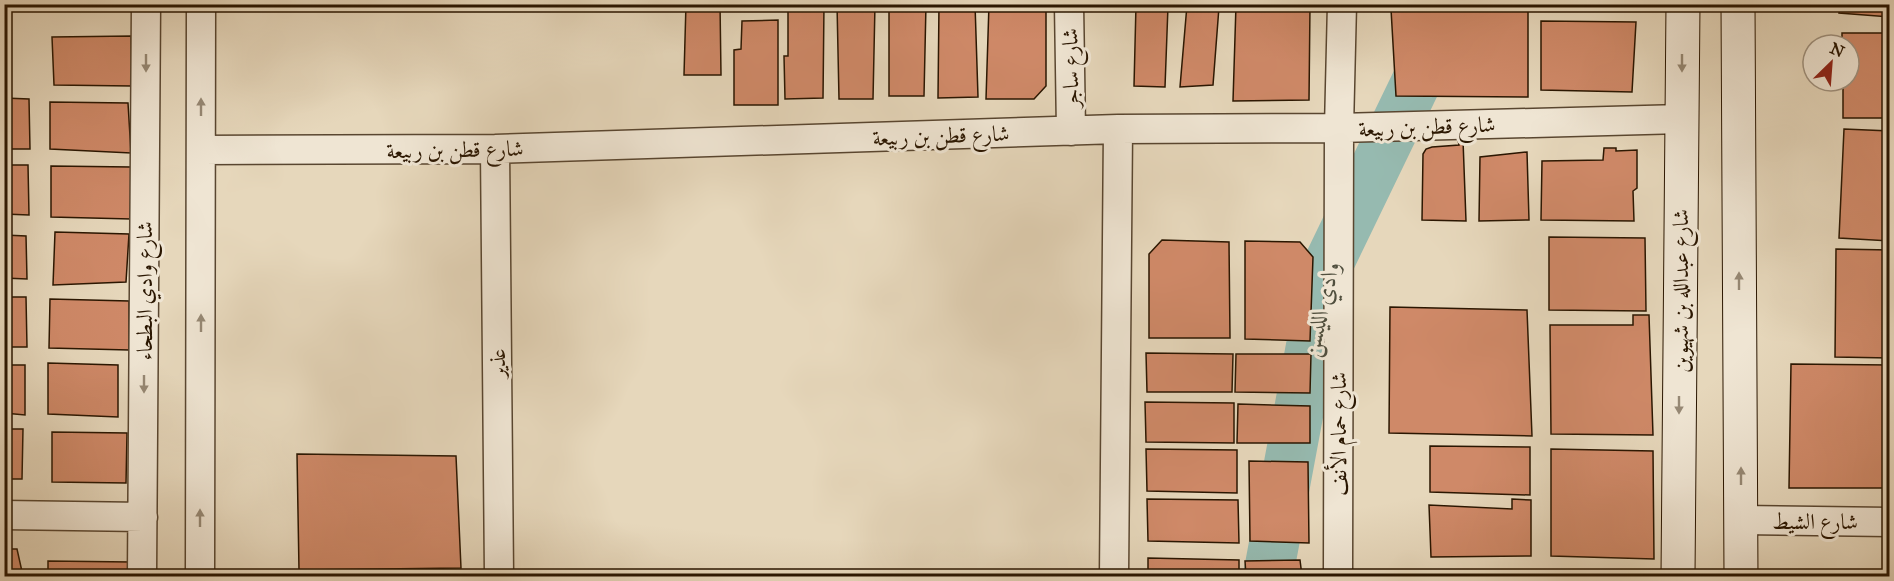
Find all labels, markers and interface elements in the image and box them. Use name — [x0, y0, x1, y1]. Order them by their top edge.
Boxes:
street label: شارع ساجر — [1056, 28, 1090, 110]
north arrow — [1801, 33, 1861, 93]
text: N — [1827, 38, 1848, 62]
one-way arrow — [141, 53, 151, 72]
one-way arrow — [1677, 53, 1687, 72]
one-way arrow — [196, 98, 206, 117]
street label: شارع قطن بن ربيعة — [1358, 111, 1496, 147]
street label: شارع قطن بن ربيعة — [872, 120, 1010, 156]
street label: شارع قطن بن ربيعة — [386, 135, 524, 169]
street label: شارع عبدالله بن شهيوين — [1667, 209, 1699, 373]
street label: شارع وادي البطحاء — [131, 221, 163, 361]
water label: وادي الليسن — [1295, 258, 1351, 361]
one-way arrow — [1734, 272, 1744, 291]
one-way arrow — [196, 314, 206, 333]
street label: عذير — [484, 348, 511, 380]
street label: شارع حمام الأنف — [1323, 372, 1358, 496]
one-way arrow — [139, 374, 149, 393]
one-way arrow — [1674, 395, 1684, 414]
one-way arrow — [1736, 467, 1746, 486]
street label: شارع الشيط — [1772, 508, 1858, 540]
one-way arrow — [195, 509, 205, 528]

